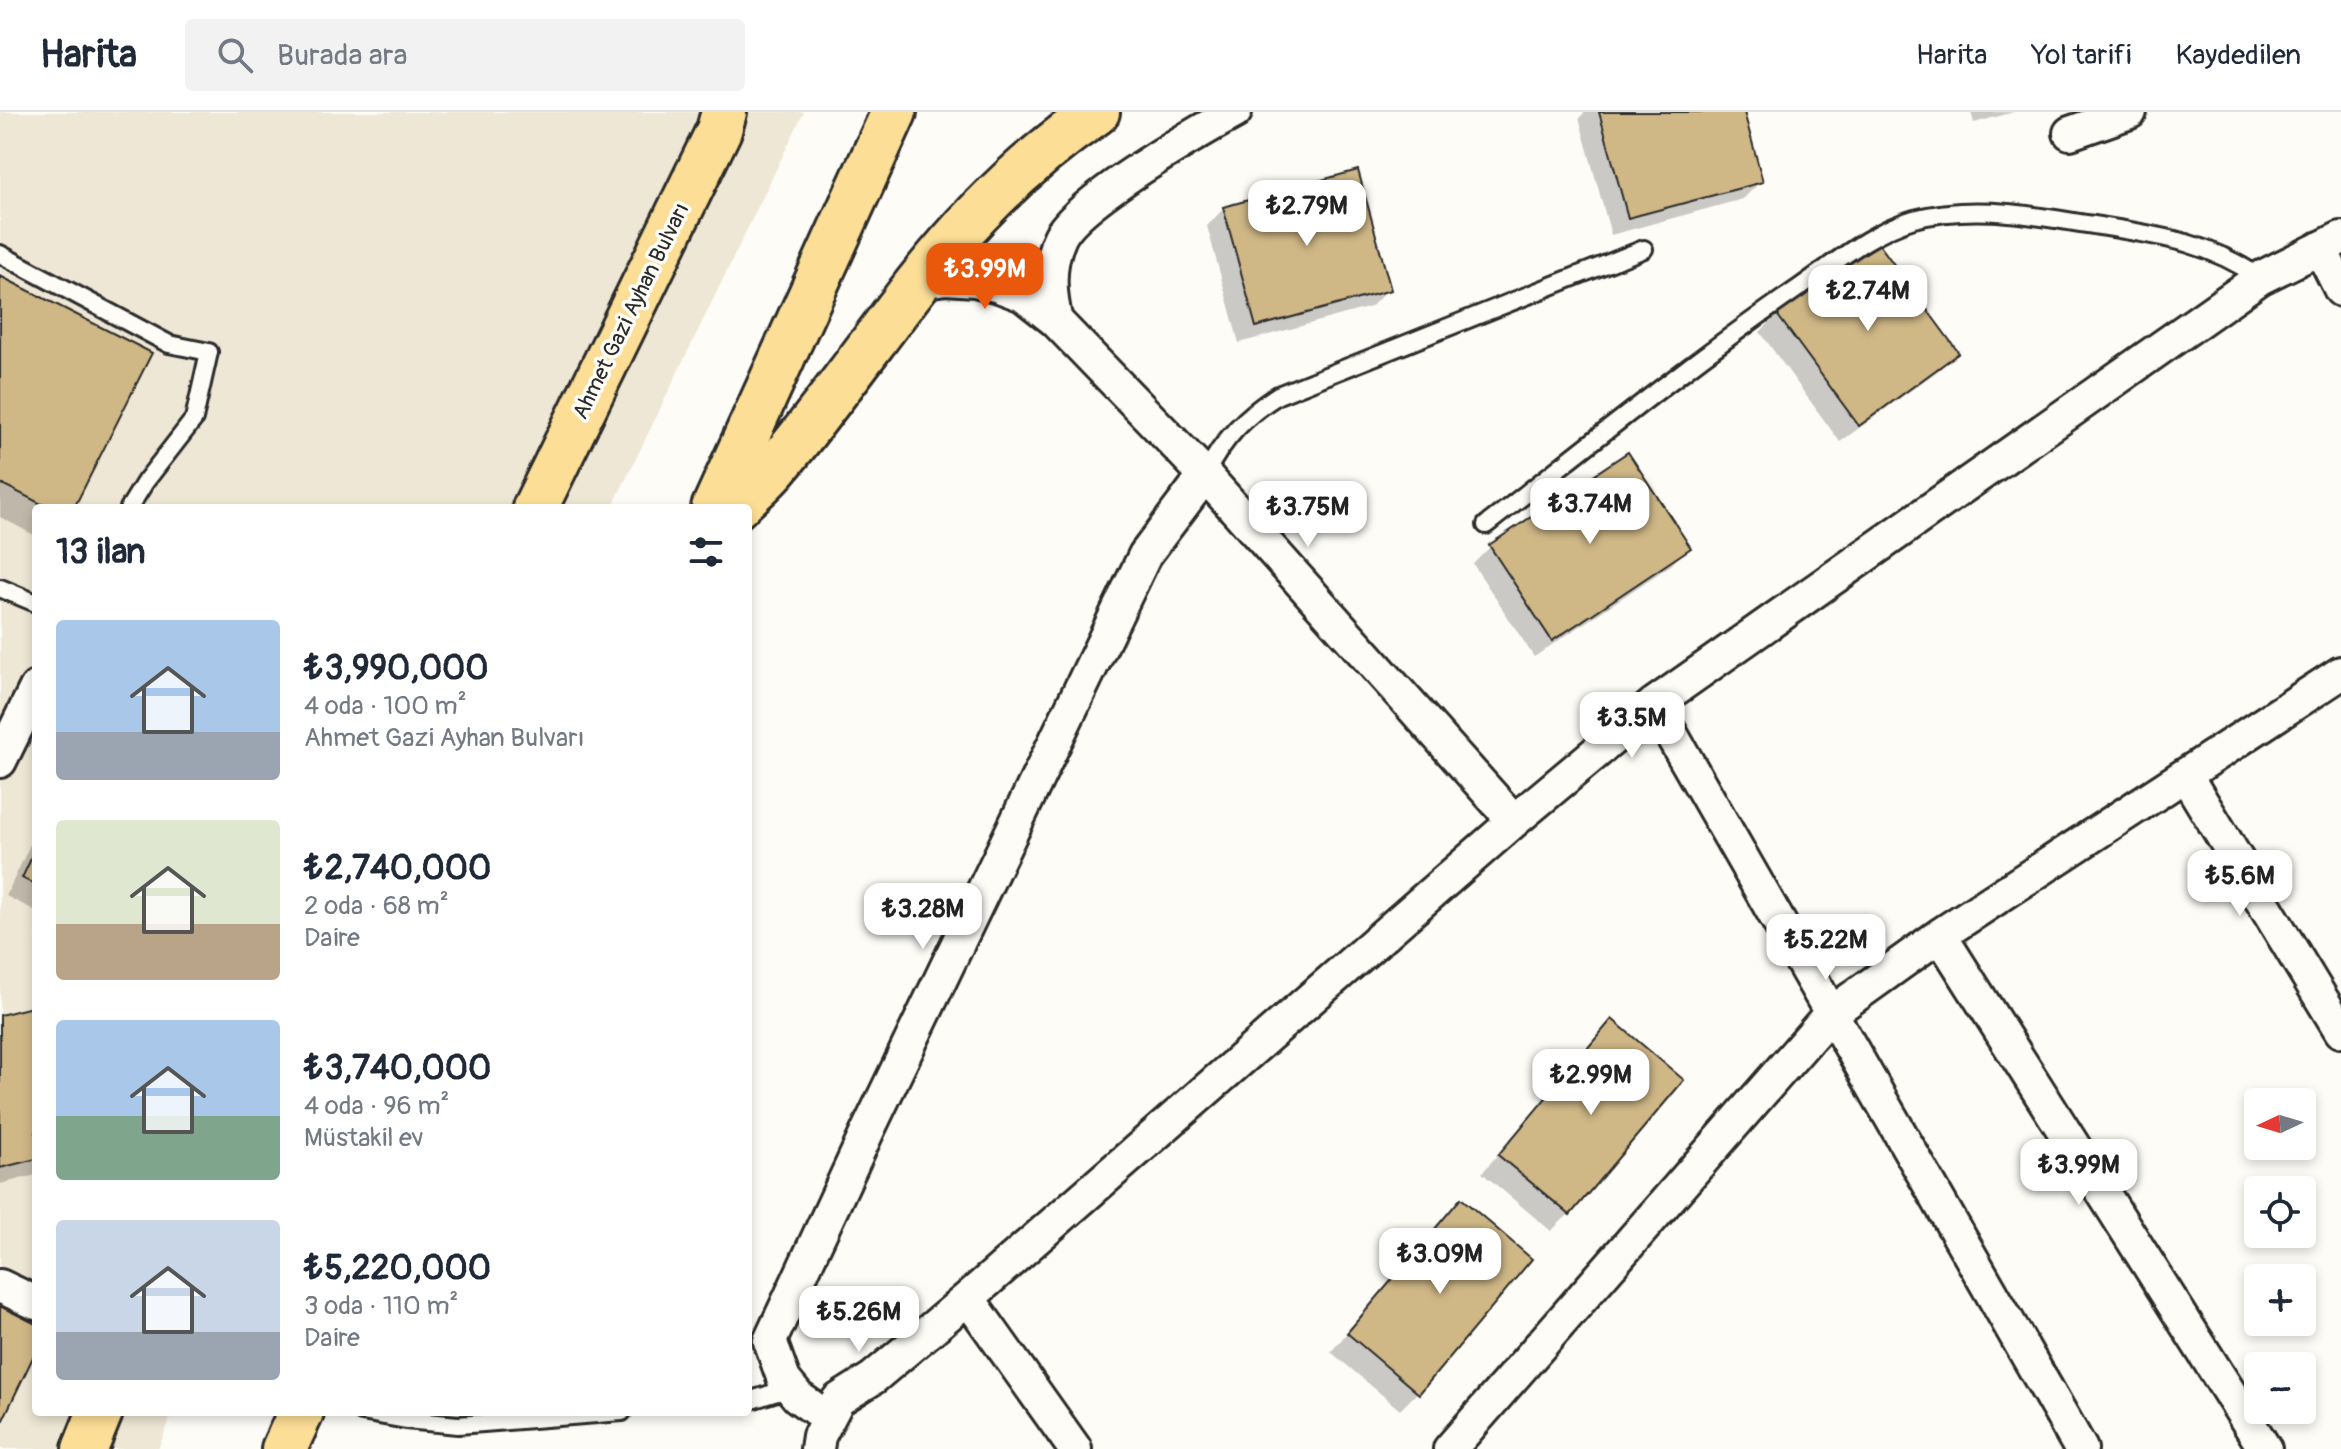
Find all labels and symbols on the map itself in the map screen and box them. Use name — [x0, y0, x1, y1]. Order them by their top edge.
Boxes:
pin: ₺2.79M — [1242, 180, 1372, 248]
street label: Ahmet Gazi Ayhan Bulvarı — [566, 198, 696, 424]
pin: ₺3.99M — [920, 243, 1050, 311]
pin: ₺2.74M — [1803, 265, 1933, 333]
pin: ₺3.74M — [1525, 478, 1655, 546]
pin: ₺3.75M — [1243, 481, 1373, 549]
pin: ₺3.5M — [1576, 692, 1688, 760]
pin: ₺5.6M — [2184, 850, 2296, 918]
pin: ₺3.28M — [858, 883, 988, 951]
pin: ₺5.22M — [1761, 914, 1891, 982]
pin: ₺2.99M — [1526, 1049, 1656, 1117]
north arrow — [2244, 1088, 2316, 1160]
pin: ₺3.99M — [2014, 1139, 2144, 1207]
pin: ₺3.09M — [1375, 1228, 1505, 1296]
pin: ₺5.26M — [794, 1286, 924, 1354]

